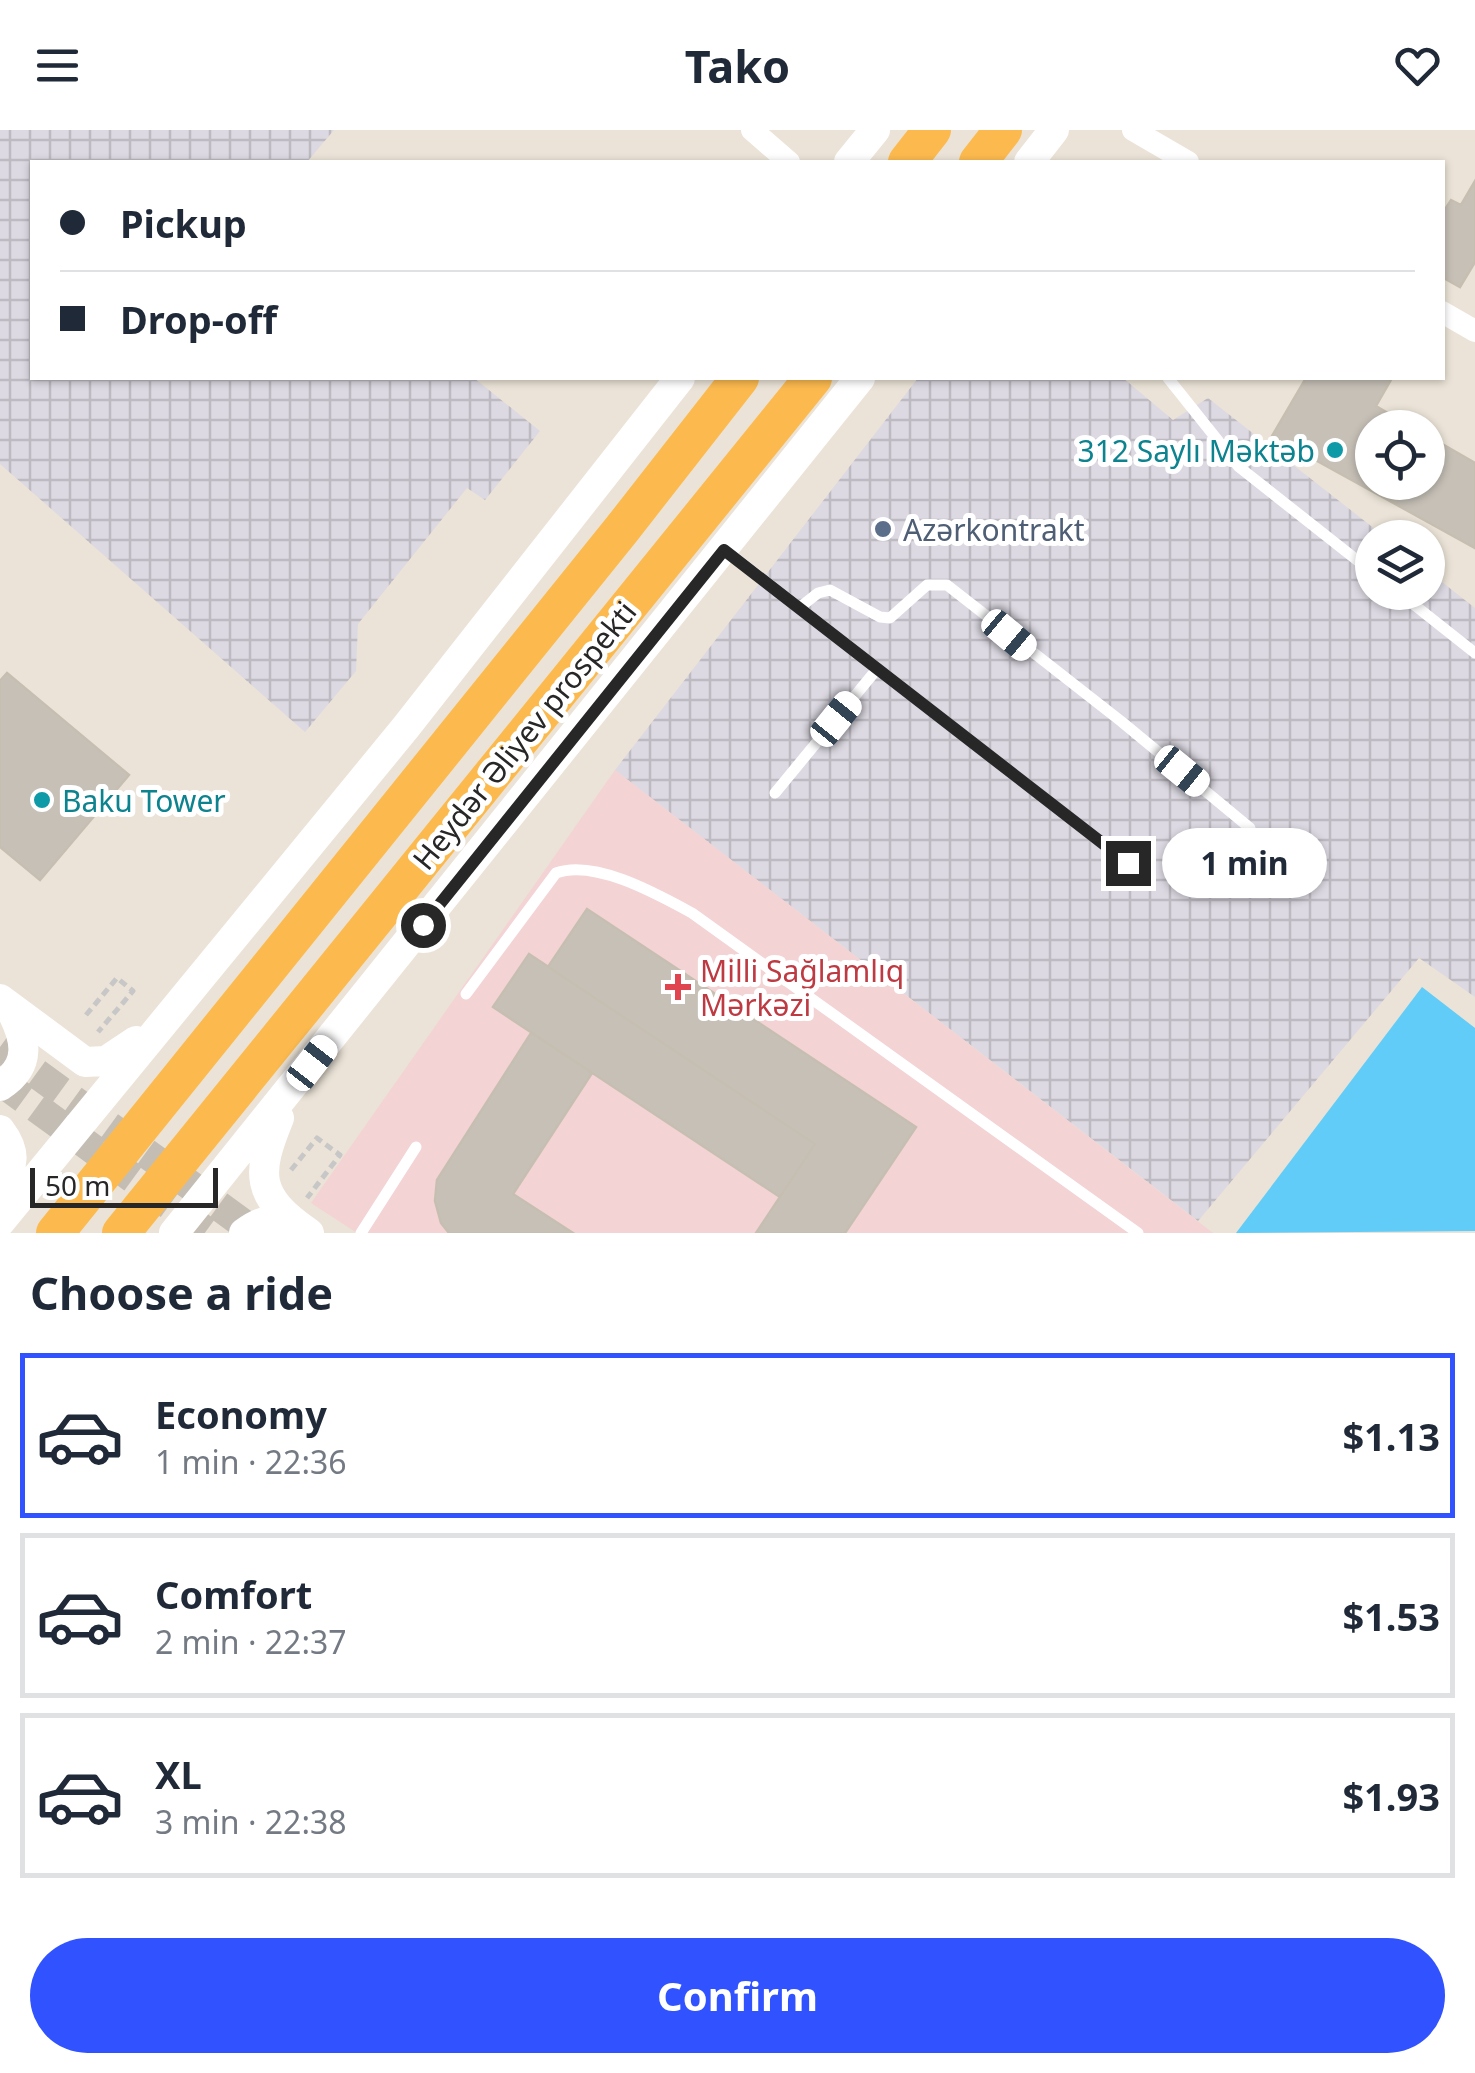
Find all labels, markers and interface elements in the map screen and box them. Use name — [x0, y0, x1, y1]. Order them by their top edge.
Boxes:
text: Tako — [685, 35, 790, 96]
icon: menu — [30, 38, 85, 93]
icon: heart — [1390, 38, 1445, 93]
text: Pickup — [120, 197, 247, 249]
text: Drop-off — [120, 293, 277, 345]
map controls — [1355, 410, 1445, 610]
button: locate — [1355, 410, 1445, 500]
place label: 312 Saylı Məktəb — [1077, 430, 1315, 471]
marker: 312 Saylı Məktəb — [1324, 439, 1346, 461]
place label: Azərkontrakt — [903, 509, 1085, 550]
marker: Azərkontrakt — [872, 518, 894, 540]
button: layers — [1355, 520, 1445, 610]
street label: Heydər Əliyev prospekti — [403, 592, 645, 878]
car — [976, 604, 1042, 666]
car — [805, 686, 867, 752]
car — [1149, 740, 1215, 802]
place label: Baku Tower — [62, 780, 226, 821]
marker: Baku Tower — [31, 789, 53, 811]
callout: 1 min — [1163, 828, 1328, 898]
route end — [1106, 841, 1151, 886]
text: 1 min — [1200, 841, 1289, 884]
route start — [401, 903, 446, 948]
place label: Milli Sağlamlıq Mərkəzi — [700, 950, 904, 1025]
marker: Milli Sağlamlıq Mərkəzi — [665, 974, 691, 1000]
car — [282, 1030, 342, 1096]
scale bar — [30, 1163, 218, 1208]
text: 50 m — [45, 1166, 111, 1204]
text: Choose a ride — [30, 1262, 333, 1323]
text: Economy — [155, 1388, 327, 1440]
icon: car — [35, 1391, 125, 1481]
text: $1.13 — [1342, 1410, 1440, 1462]
text: 1 min · 22:36 — [155, 1440, 347, 1483]
text: Comfort — [155, 1568, 312, 1620]
icon: car — [35, 1571, 125, 1661]
text: $1.53 — [1342, 1590, 1440, 1642]
text: 2 min · 22:37 — [155, 1620, 347, 1663]
text: XL — [155, 1748, 202, 1800]
icon: car — [35, 1751, 125, 1841]
text: $1.93 — [1342, 1770, 1440, 1822]
text: 3 min · 22:38 — [155, 1800, 347, 1843]
button: Confirm — [30, 1938, 1445, 2053]

